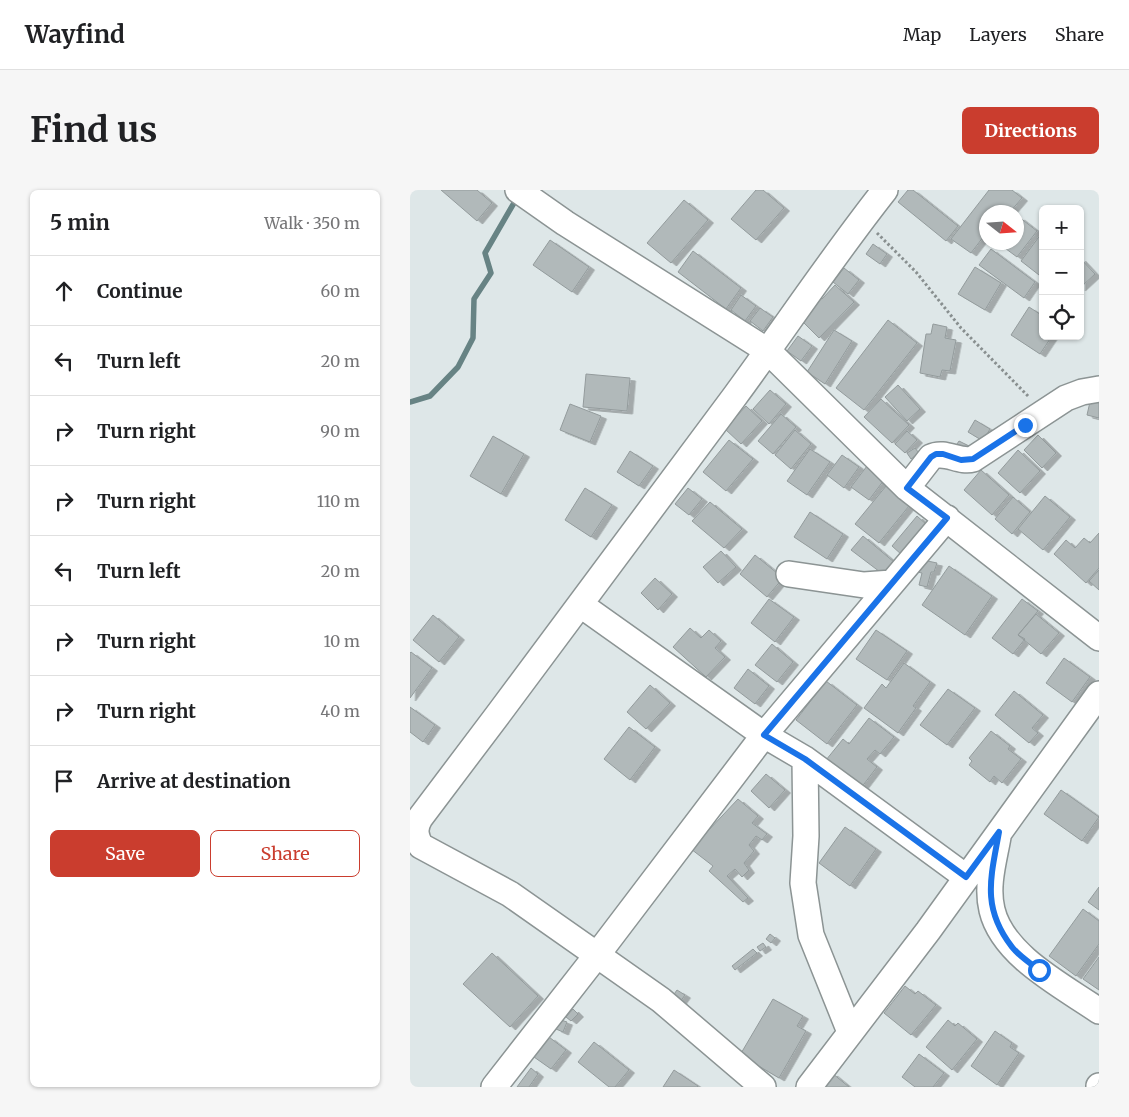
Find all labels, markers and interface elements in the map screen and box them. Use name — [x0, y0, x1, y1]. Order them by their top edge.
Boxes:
text: Wayfind — [25, 19, 125, 50]
text: Map — [903, 23, 941, 46]
text: Layers — [969, 23, 1027, 46]
text: Share — [1055, 23, 1104, 46]
button: Directions — [962, 107, 1099, 154]
text: Find us — [30, 108, 157, 152]
north arrow — [979, 205, 1024, 250]
map controls — [1039, 205, 1084, 340]
button: + — [1039, 205, 1084, 250]
text: 5 min — [50, 209, 110, 236]
text: Walk · 350 m — [264, 213, 360, 233]
button: − — [1039, 250, 1084, 295]
icon: ahead — [50, 277, 78, 305]
text: Continue — [97, 279, 183, 303]
text: 60 m — [320, 281, 360, 301]
button: locate — [1039, 295, 1084, 340]
icon: left — [50, 347, 78, 375]
text: Turn left — [97, 349, 181, 373]
text: 20 m — [321, 351, 360, 371]
route end — [1014, 414, 1037, 437]
icon: right — [50, 417, 78, 445]
text: Turn right — [97, 419, 196, 443]
text: 90 m — [320, 421, 360, 441]
icon: right — [50, 487, 78, 515]
text: Turn right — [97, 489, 196, 513]
text: 110 m — [317, 491, 360, 511]
icon: left — [50, 557, 78, 585]
text: Turn left — [97, 559, 181, 583]
text: 20 m — [321, 561, 360, 581]
icon: right — [50, 627, 78, 655]
text: Turn right — [97, 629, 196, 653]
text: 10 m — [323, 631, 360, 651]
icon: right — [50, 697, 78, 725]
text: Turn right — [97, 699, 196, 723]
text: 40 m — [320, 701, 360, 721]
icon: arrive — [50, 767, 78, 795]
text: Arrive at destination — [97, 769, 291, 793]
button: Save — [50, 830, 200, 877]
button: Share — [210, 830, 360, 877]
route start — [1028, 959, 1051, 982]

